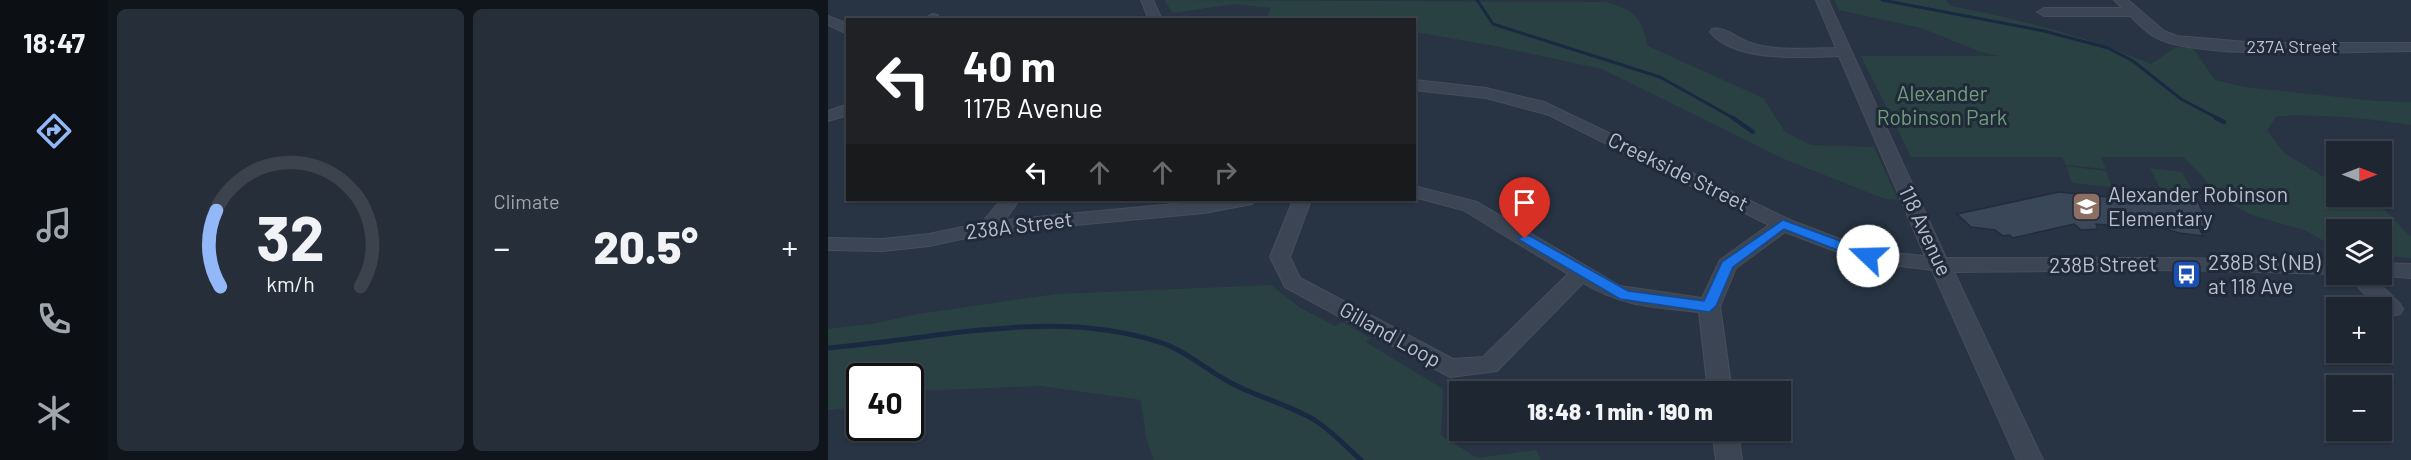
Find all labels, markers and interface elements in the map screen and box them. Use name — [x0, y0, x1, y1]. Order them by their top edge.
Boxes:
text: 18:47 — [23, 26, 85, 58]
street label: 237A Street — [2247, 35, 2338, 57]
text: 40 m — [963, 40, 1056, 90]
icon: left — [864, 42, 942, 120]
park label: Alexander Robinson Park — [1877, 80, 2007, 129]
text: 117B Avenue — [963, 91, 1103, 123]
icon: directions — [33, 110, 75, 152]
street label: Creekside Street — [1605, 126, 1753, 215]
north arrow — [2326, 141, 2392, 207]
map controls — [2326, 141, 2392, 441]
icon: left — [1020, 156, 1053, 189]
icon: ahead — [1083, 156, 1116, 189]
icon: ahead — [1146, 156, 1179, 189]
icon: right — [1209, 156, 1242, 189]
pin — [1499, 177, 1550, 239]
street label: 118 Avenue — [1895, 181, 1958, 279]
place label: Alexander Robinson Elementary — [2108, 181, 2288, 230]
icon: arrive — [1508, 186, 1541, 219]
text: Climate — [494, 189, 560, 213]
school or university icon: Alexander Robinson Elementary — [2071, 191, 2103, 223]
text: 32 — [256, 199, 325, 273]
icon: music — [33, 204, 75, 246]
street label: 238A Street — [964, 206, 1074, 243]
text: 20.5° — [593, 219, 698, 273]
button: layers — [2326, 219, 2392, 285]
position arrow — [1836, 224, 1900, 288]
text: − — [494, 227, 510, 267]
text: + — [782, 227, 798, 267]
place label: 238B St (NB) at 118 Ave — [2208, 249, 2321, 298]
street label: 238B Street — [2049, 250, 2157, 277]
bus stop icon: 238B St (NB) at 118 Ave — [2171, 259, 2203, 291]
text: km/h — [266, 271, 315, 296]
street label: Gilland Loop — [1336, 296, 1446, 372]
button: + — [2326, 297, 2392, 363]
icon: phone — [33, 298, 75, 340]
speed limit sign: 40 — [846, 363, 924, 441]
button: − — [2326, 375, 2392, 441]
icon: climate — [33, 392, 75, 434]
text: 18:48 · 1 min · 190 m — [1527, 398, 1713, 424]

